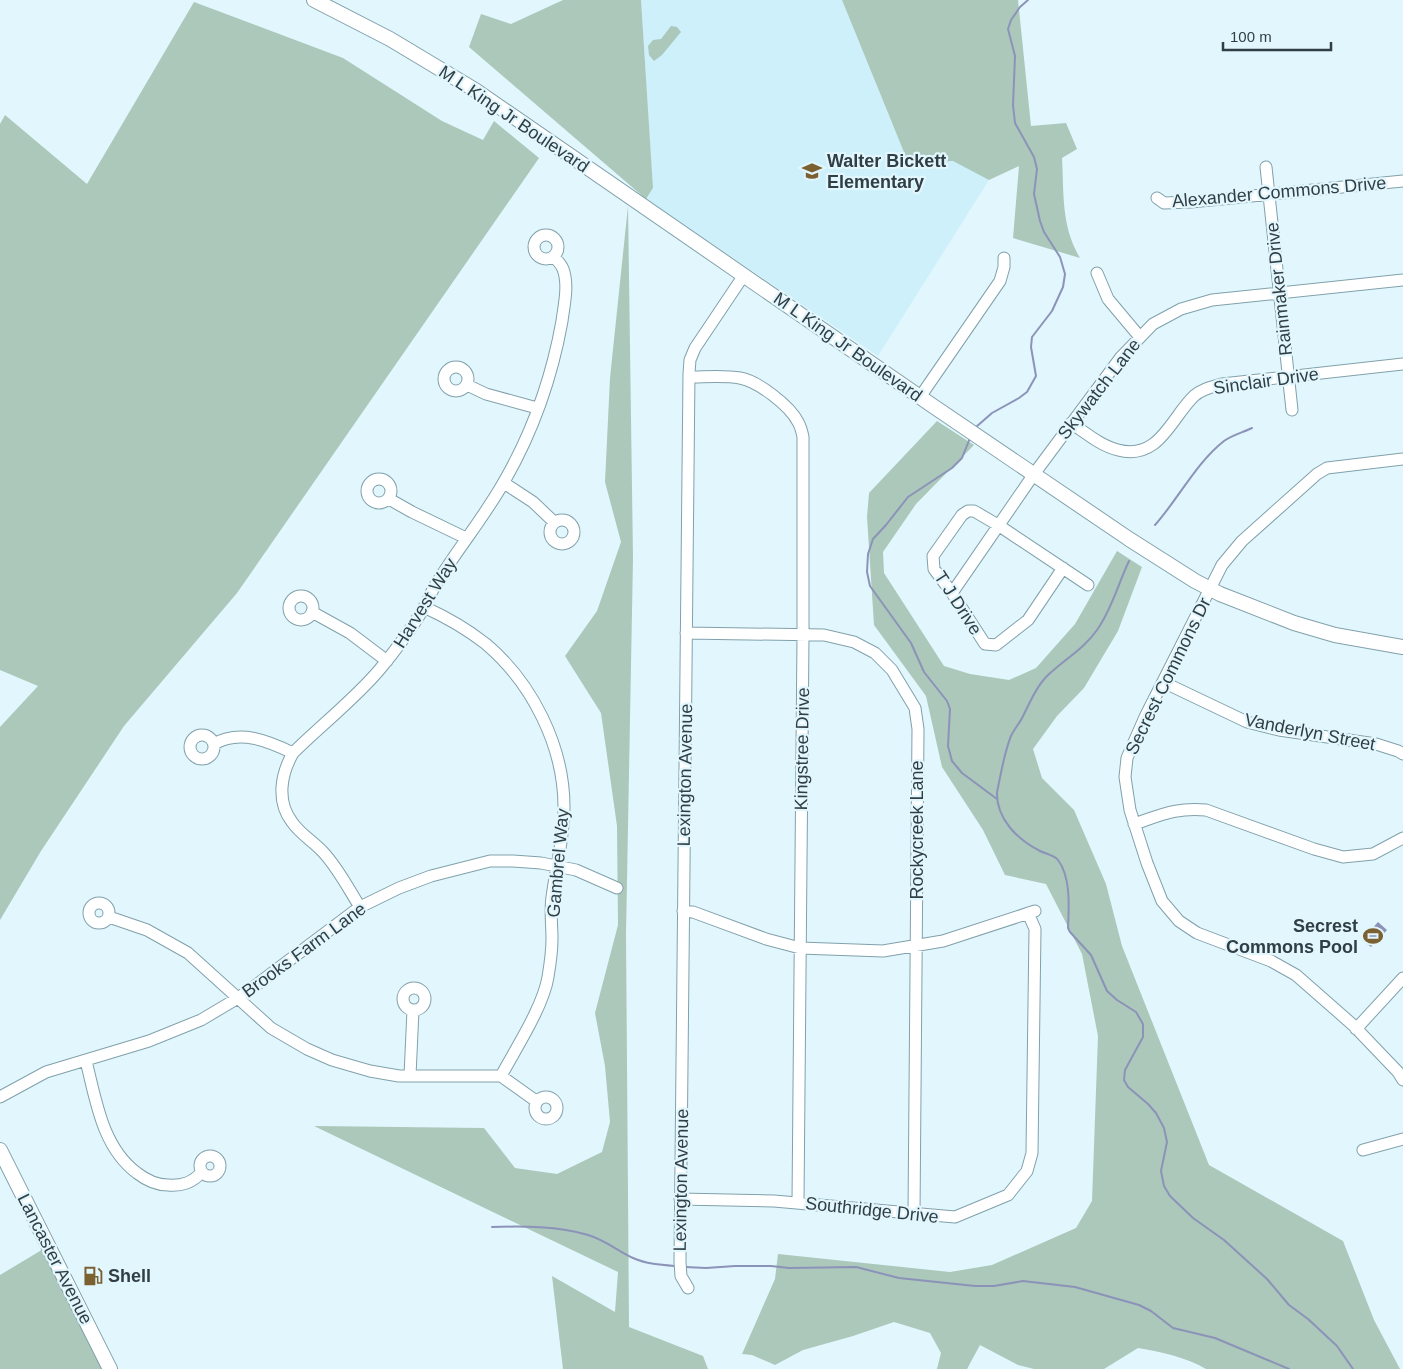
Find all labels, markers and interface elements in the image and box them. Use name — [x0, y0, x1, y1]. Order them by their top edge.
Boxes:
scale bar — [1223, 20, 1330, 52]
text: 100 m — [1230, 28, 1272, 45]
street label: M L King Jr Boulevard — [435, 61, 593, 177]
place label: Walter Bickett Elementary — [827, 151, 946, 192]
school or university icon: Walter Bickett Elementary — [801, 160, 823, 182]
street label: Alexander Commons Drive — [1171, 173, 1387, 211]
street label: Rainmaker Drive — [1262, 221, 1296, 357]
street label: M L King Jr Boulevard — [770, 288, 926, 406]
street label: Skywatch Lane — [1054, 335, 1144, 443]
street label: Sinclair Drive — [1212, 364, 1320, 398]
street label: Harvest Way — [389, 554, 461, 652]
street label: T J Drive — [930, 567, 986, 639]
street label: Secrest Commons Dr — [1121, 594, 1215, 758]
street label: Kingstree Drive — [791, 687, 813, 811]
street label: Lexington Avenue — [674, 703, 696, 847]
street label: Vanderlyn Street — [1243, 710, 1377, 754]
street label: Rockycreek Lane — [907, 760, 927, 900]
street label: Gambrel Way — [543, 808, 573, 918]
street label: Brooks Farm Lane — [238, 898, 370, 1002]
place label: Secrest Commons Pool — [1226, 916, 1358, 957]
sports icon: Secrest Commons Pool — [1362, 925, 1384, 947]
street label: Lexington Avenue — [670, 1108, 692, 1252]
street label: Lancaster Avenue — [13, 1190, 97, 1328]
street label: Southridge Drive — [804, 1193, 940, 1227]
fuel station icon: Shell — [82, 1265, 104, 1287]
place label: Shell — [108, 1266, 151, 1286]

